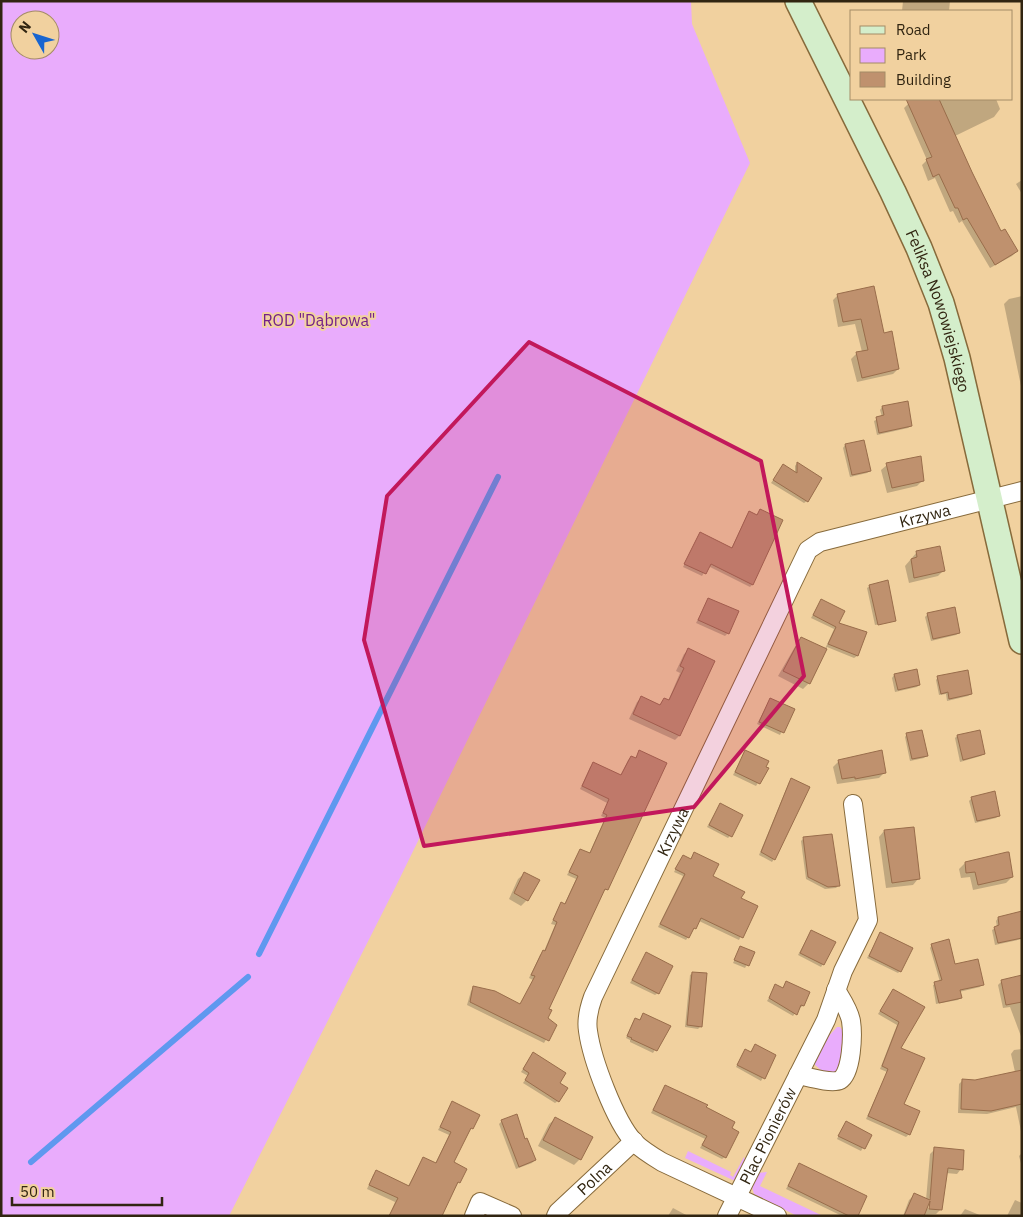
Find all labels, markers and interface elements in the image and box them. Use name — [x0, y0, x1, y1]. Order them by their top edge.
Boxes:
north arrow — [10, 10, 60, 60]
legend — [850, 10, 1013, 100]
text: N — [15, 17, 35, 36]
text: Road — [896, 20, 931, 39]
text: Park — [896, 45, 926, 64]
text: Building — [896, 70, 951, 89]
street label: Feliksa Nowowiejskiego — [902, 226, 975, 394]
park label: ROD "Dąbrowa" — [262, 310, 376, 330]
street label: Krzywa — [897, 499, 953, 532]
street label: Krzywa — [652, 803, 693, 859]
street label: Plac Pionierów — [735, 1084, 800, 1187]
street label: Polna — [573, 1157, 616, 1199]
scale bar — [12, 1174, 162, 1206]
text: 50 m — [20, 1182, 55, 1201]

